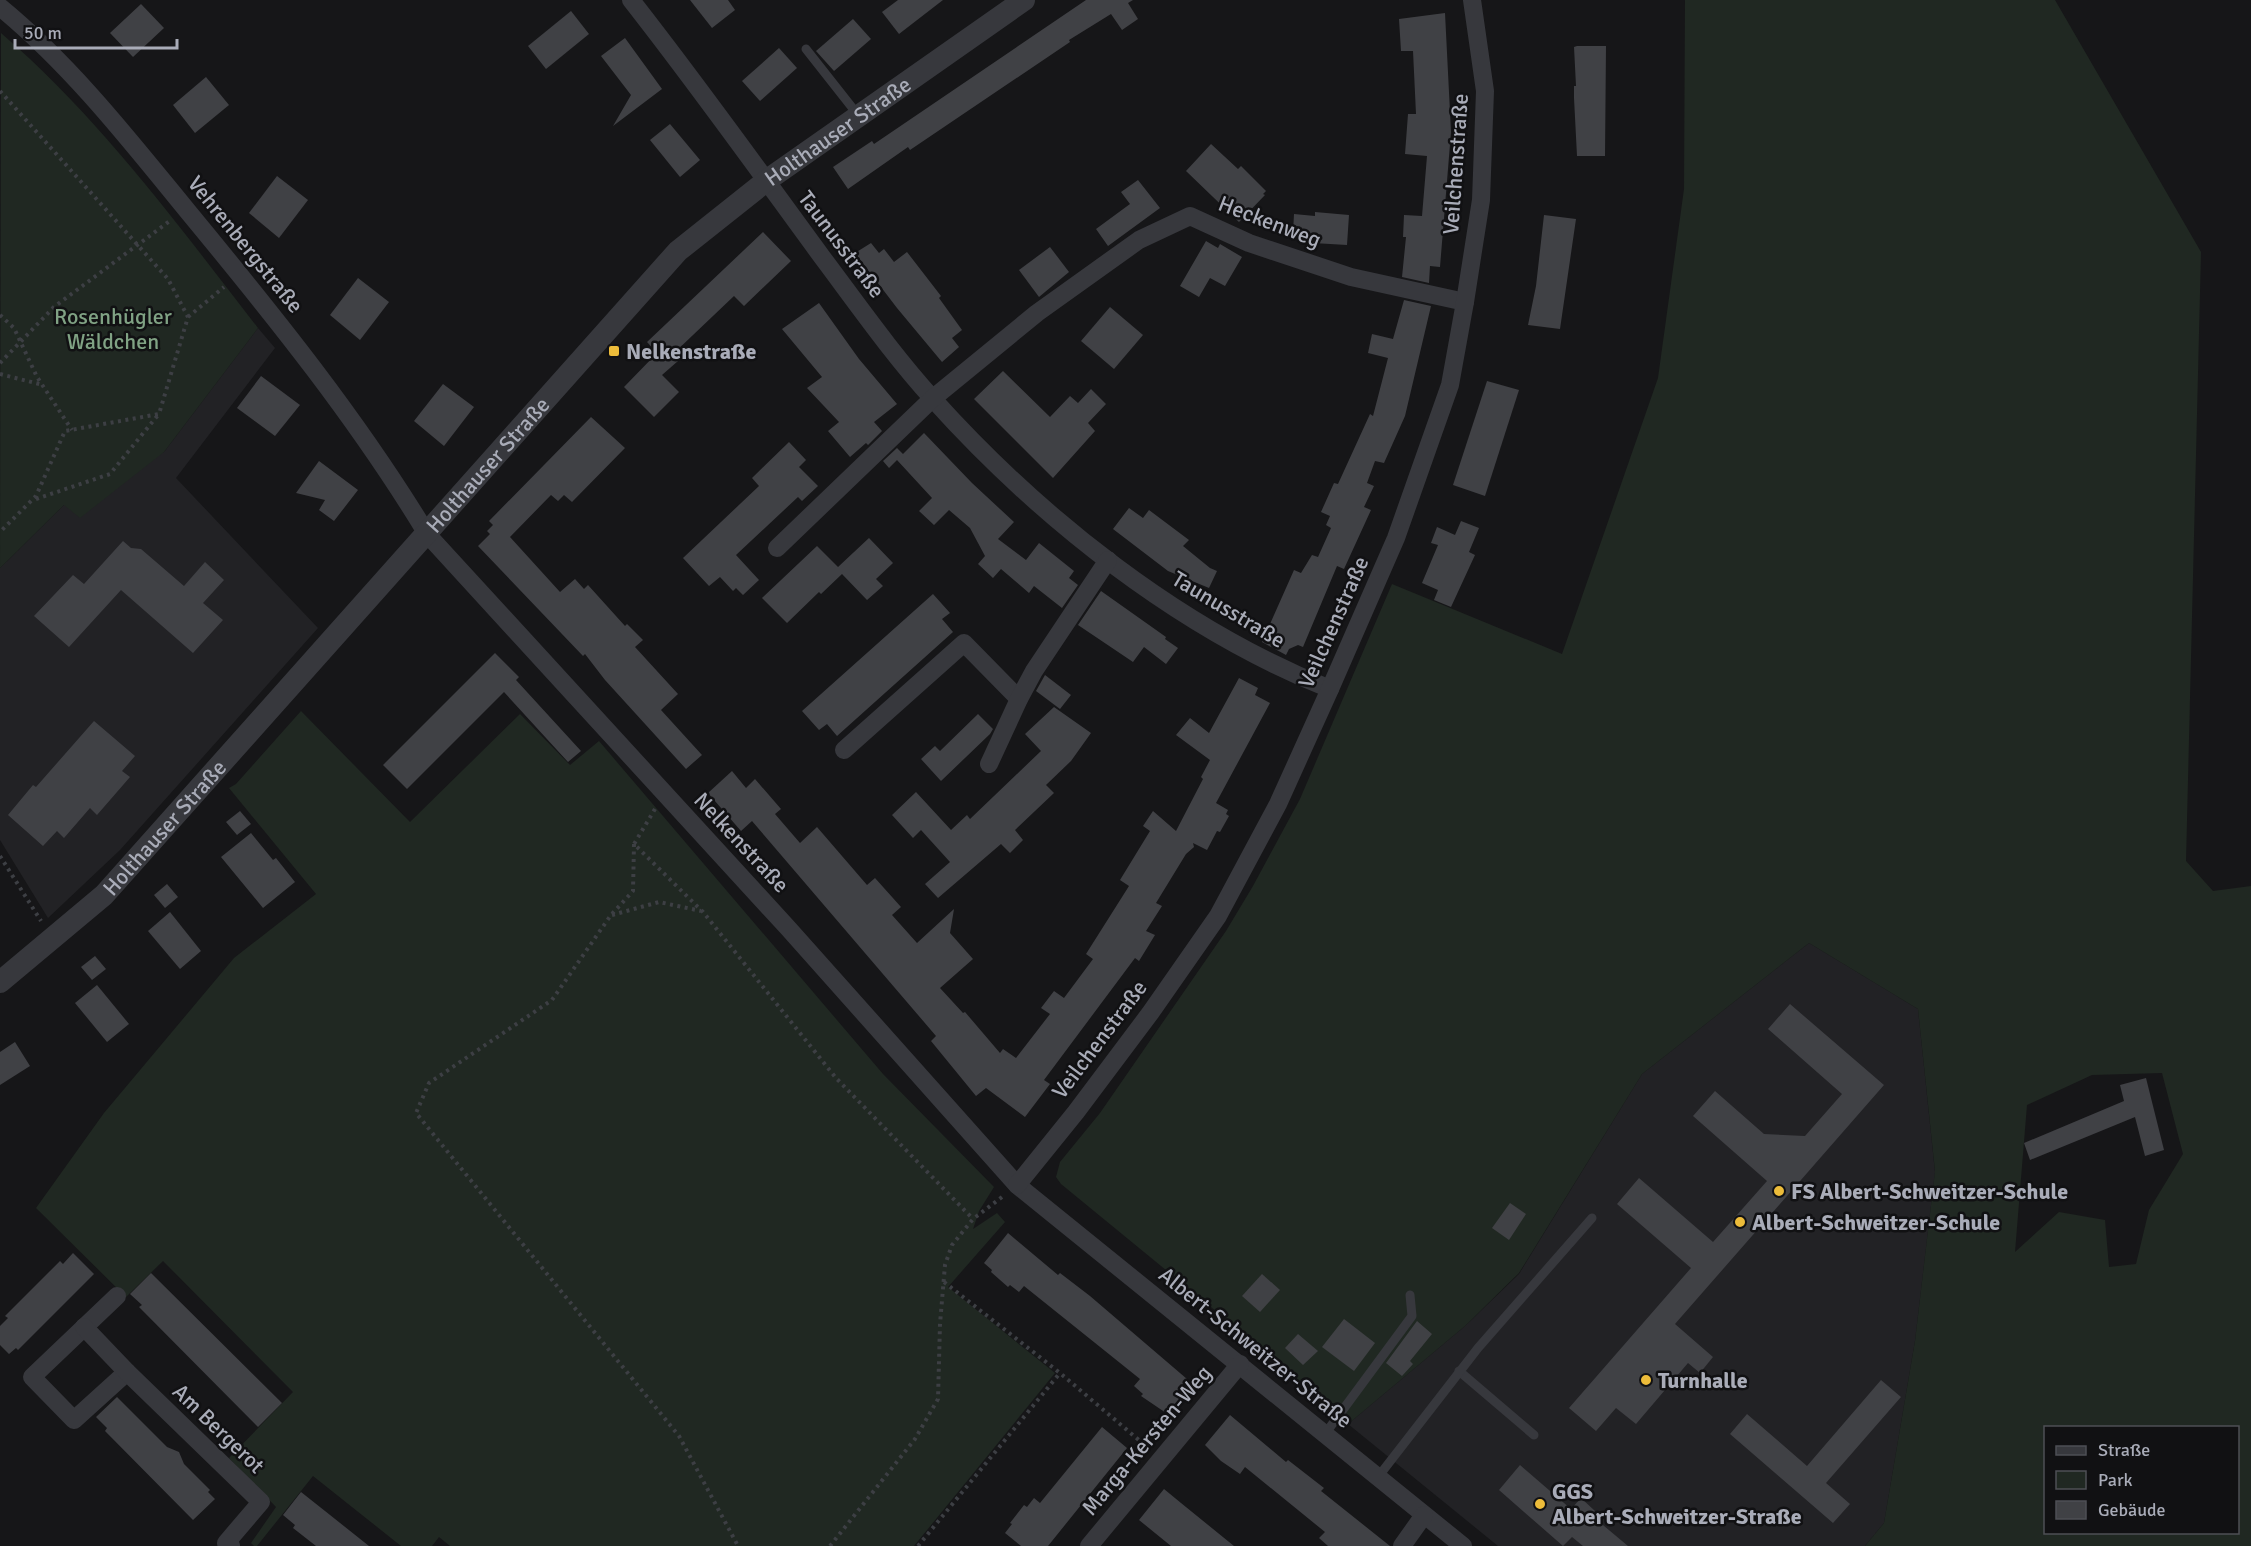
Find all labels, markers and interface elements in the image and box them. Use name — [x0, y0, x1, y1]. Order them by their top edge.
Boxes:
scale bar — [15, 12, 177, 50]
text: 50 m — [24, 22, 62, 44]
street label: Holthauser Straße — [759, 71, 916, 192]
street label: Veilchenstraße — [1437, 93, 1474, 235]
street label: Vehrenbergstraße — [182, 170, 309, 318]
street label: Taunusstraße — [793, 185, 891, 303]
street label: Heckenweg — [1215, 190, 1325, 253]
park label: Rosenhügler Wäldchen — [54, 303, 172, 355]
place label: Nelkenstraße — [626, 338, 756, 365]
marker: Nelkenstraße — [607, 344, 621, 358]
street label: Holthauser Straße — [420, 392, 555, 538]
street label: Veilchenstraße — [1292, 552, 1375, 692]
street label: Taunusstraße — [1167, 565, 1290, 654]
street label: Holthauser Straße — [97, 754, 232, 901]
street label: Nelkenstraße — [688, 787, 795, 898]
street label: Veilchenstraße — [1046, 975, 1153, 1104]
place label: FS Albert-Schweitzer-Schule — [1791, 1178, 2068, 1205]
marker: FS Albert-Schweitzer-Schule — [1772, 1184, 1786, 1198]
place label: Albert-Schweitzer-Schule — [1752, 1209, 2000, 1236]
marker: Albert-Schweitzer-Schule — [1733, 1215, 1747, 1229]
street label: Albert-Schweitzer-Straße — [1154, 1261, 1358, 1434]
street label: Marga-Kersten-Weg — [1076, 1360, 1217, 1521]
place label: Turnhalle — [1658, 1367, 1748, 1394]
marker: Turnhalle — [1639, 1373, 1653, 1387]
street label: Am Bergerot — [167, 1378, 270, 1479]
legend — [2044, 1426, 2239, 1534]
text: Straße — [2098, 1439, 2150, 1461]
text: Park — [2098, 1469, 2133, 1491]
place label: GGS Albert-Schweitzer-Straße — [1552, 1478, 1802, 1530]
marker: GGS Albert-Schweitzer-Straße — [1533, 1497, 1547, 1511]
text: Gebäude — [2098, 1499, 2166, 1521]

